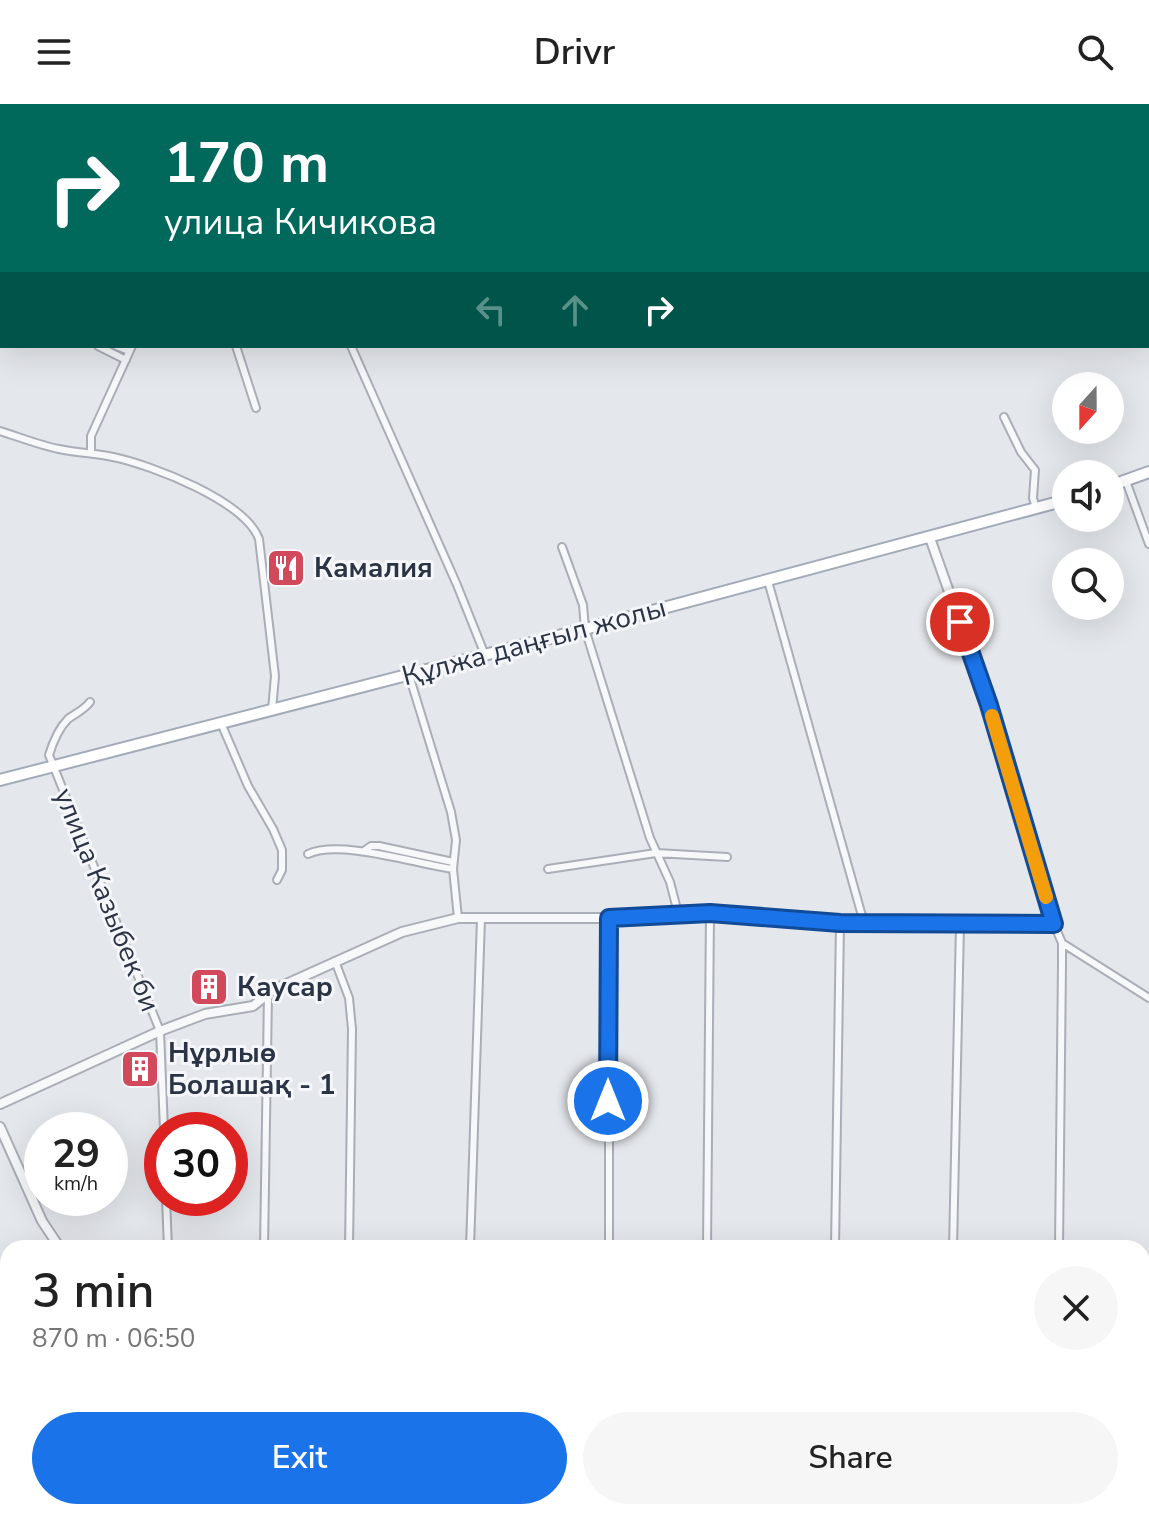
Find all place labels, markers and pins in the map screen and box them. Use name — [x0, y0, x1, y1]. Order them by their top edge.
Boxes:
restaurant icon: Камалия — [265, 547, 307, 589]
place label: Камалия — [314, 549, 433, 587]
pin — [926, 588, 994, 656]
building icon: Каусар — [188, 966, 230, 1008]
place label: Каусар — [237, 968, 333, 1006]
place label: Нұрлыө Болашақ - 1 — [168, 1034, 335, 1104]
building icon: Нұрлыө Болашақ - 1 — [119, 1048, 161, 1090]

